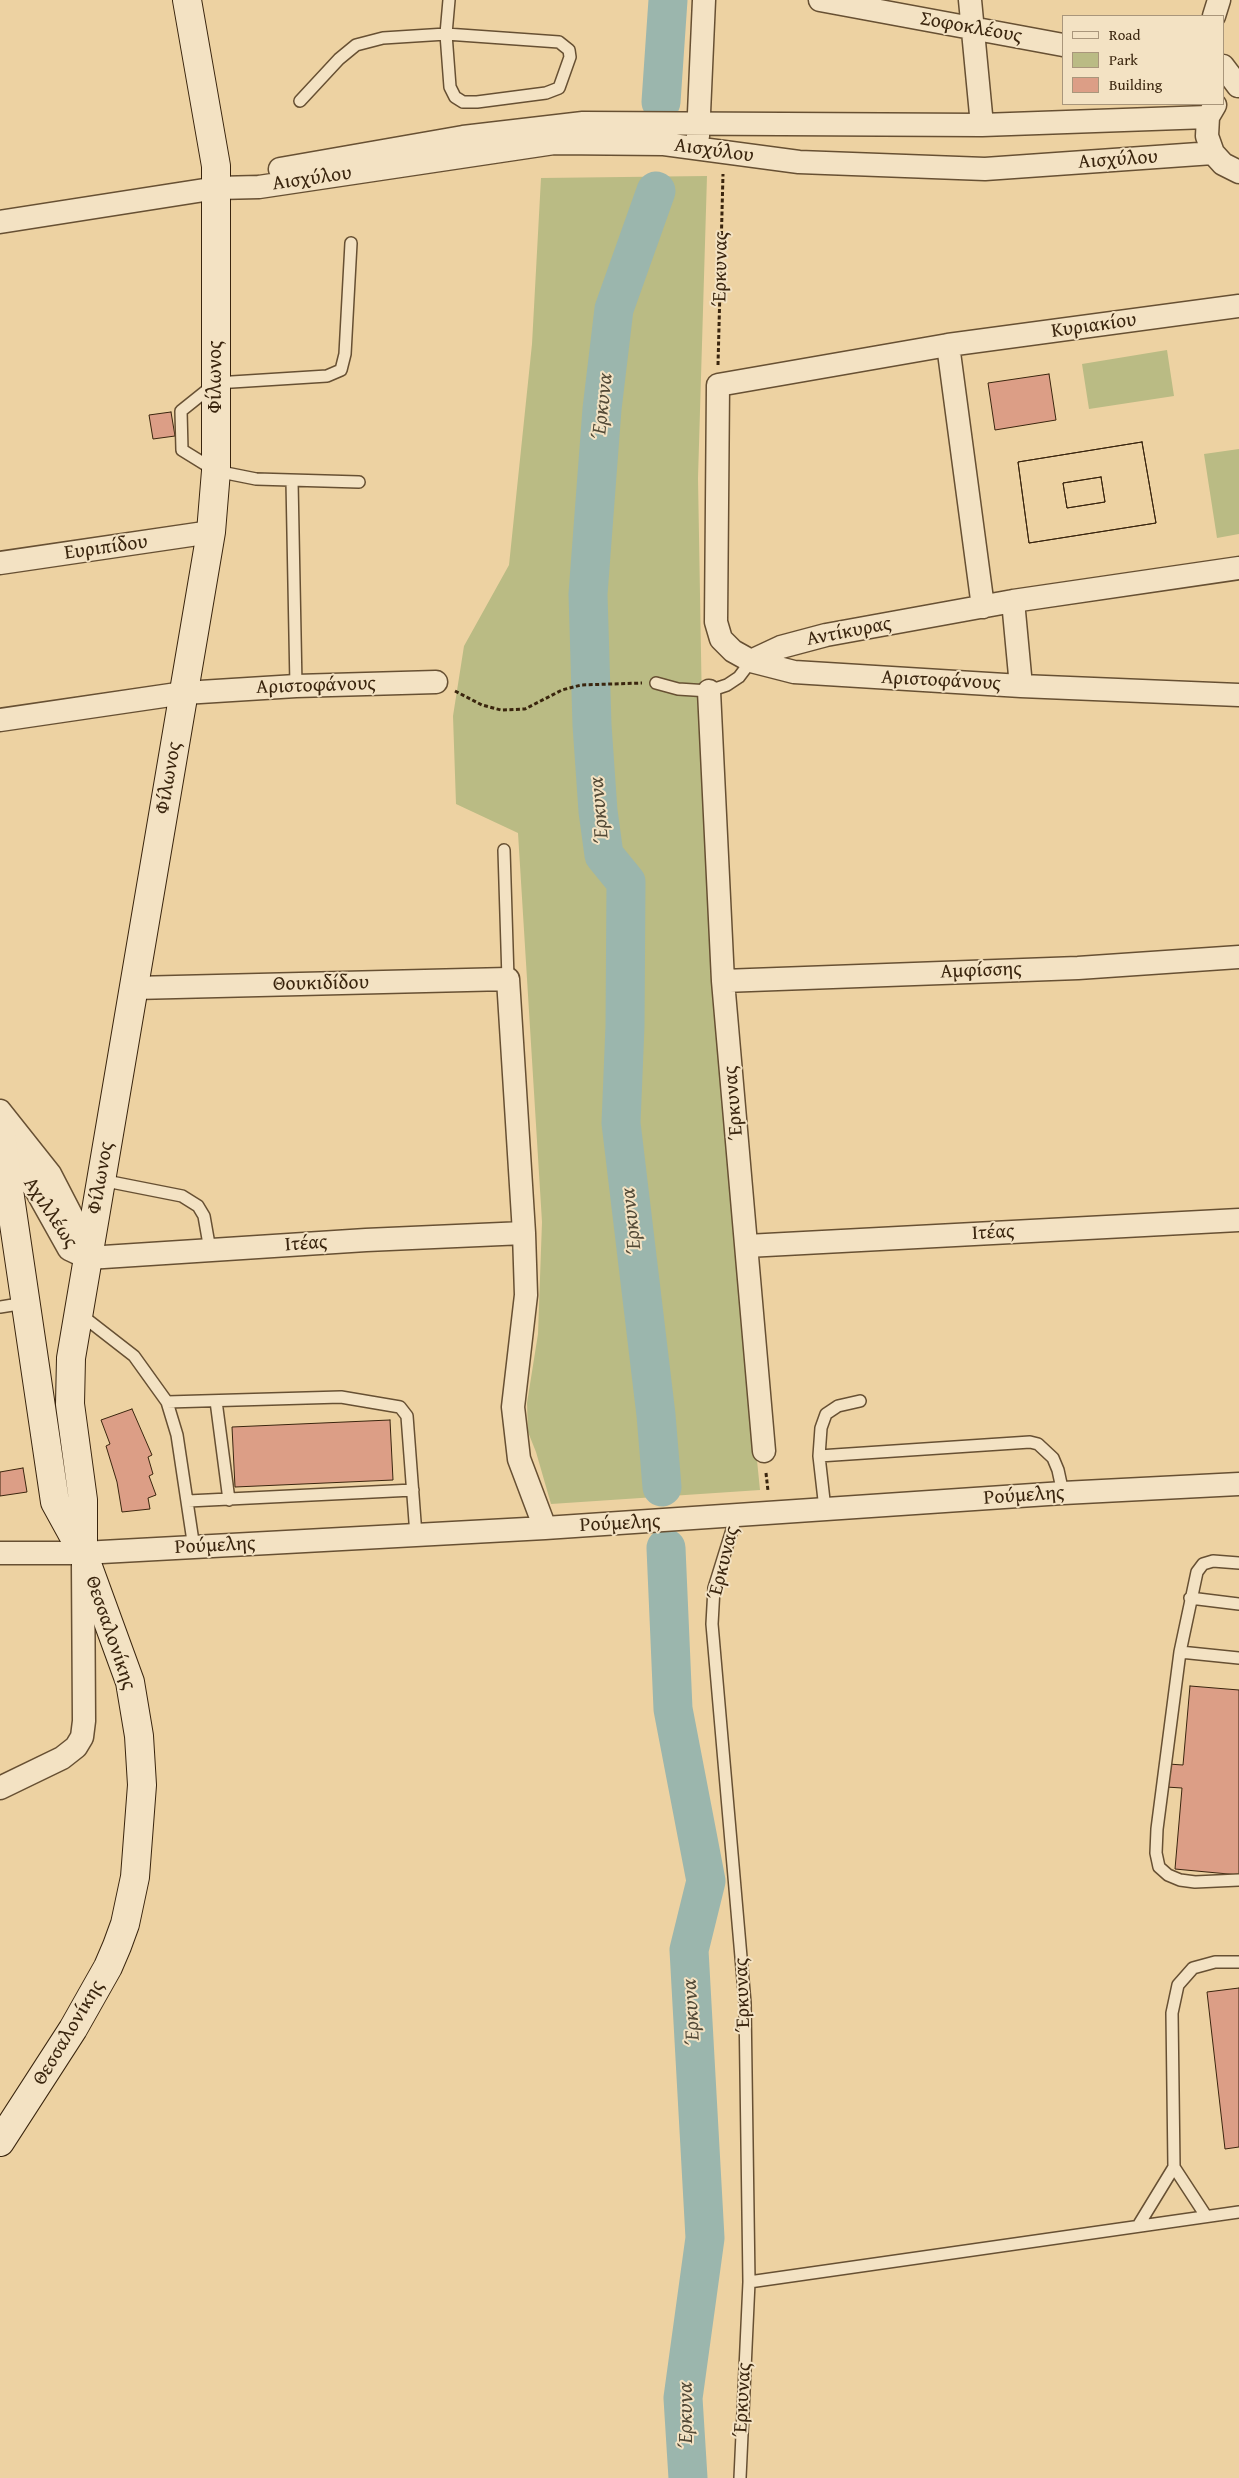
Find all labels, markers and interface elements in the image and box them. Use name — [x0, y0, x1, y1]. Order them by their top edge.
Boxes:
street label: Σοφοκλέους — [918, 7, 1024, 49]
legend — [1062, 15, 1224, 105]
text: Road — [1109, 24, 1140, 45]
text: Park — [1109, 49, 1138, 70]
text: Building — [1109, 74, 1162, 95]
street label: Αισχύλου — [673, 134, 755, 168]
street label: Αισχύλου — [1077, 145, 1159, 175]
street label: Αισχύλου — [271, 162, 353, 196]
street label: Έρκυνας — [708, 231, 734, 307]
street label: Κυριακίου — [1050, 308, 1138, 344]
street label: Φίλωνος — [204, 340, 228, 414]
water label: Έρκυνα — [587, 372, 619, 440]
street label: Ευριπίδου — [63, 530, 149, 566]
street label: Αντίκυρας — [805, 612, 893, 652]
street label: Αριστοφάνους — [881, 666, 1001, 696]
street label: Αριστοφάνους — [256, 672, 376, 700]
street label: Φίλωνος — [151, 740, 187, 816]
water label: Έρκυνα — [585, 776, 615, 844]
street label: Αμφίσσης — [940, 958, 1022, 984]
street label: Θουκιδίδου — [273, 971, 369, 997]
street label: Έρκυνας — [719, 1065, 749, 1141]
street label: Φίλωνος — [83, 1140, 119, 1216]
street label: Αχιλλέως — [18, 1173, 82, 1253]
water label: Έρκυνα — [616, 1187, 648, 1255]
street label: Ιτέας — [971, 1220, 1015, 1246]
street label: Ιτέας — [284, 1231, 328, 1257]
street label: Ρούμελης — [983, 1481, 1065, 1511]
street label: Ρούμελης — [579, 1510, 661, 1538]
street label: Έρκυνας — [703, 1524, 745, 1602]
street label: Ρούμελης — [174, 1532, 256, 1560]
street label: Θεσσαλονίκης — [79, 1573, 141, 1693]
street label: Έρκυνας — [730, 1957, 756, 2033]
street label: Θεσσαλονίκης — [28, 1976, 110, 2090]
water label: Έρκυνα — [678, 1978, 706, 2046]
street label: Έρκυνας — [729, 2362, 757, 2438]
water label: Έρκυνα — [674, 2382, 700, 2448]

